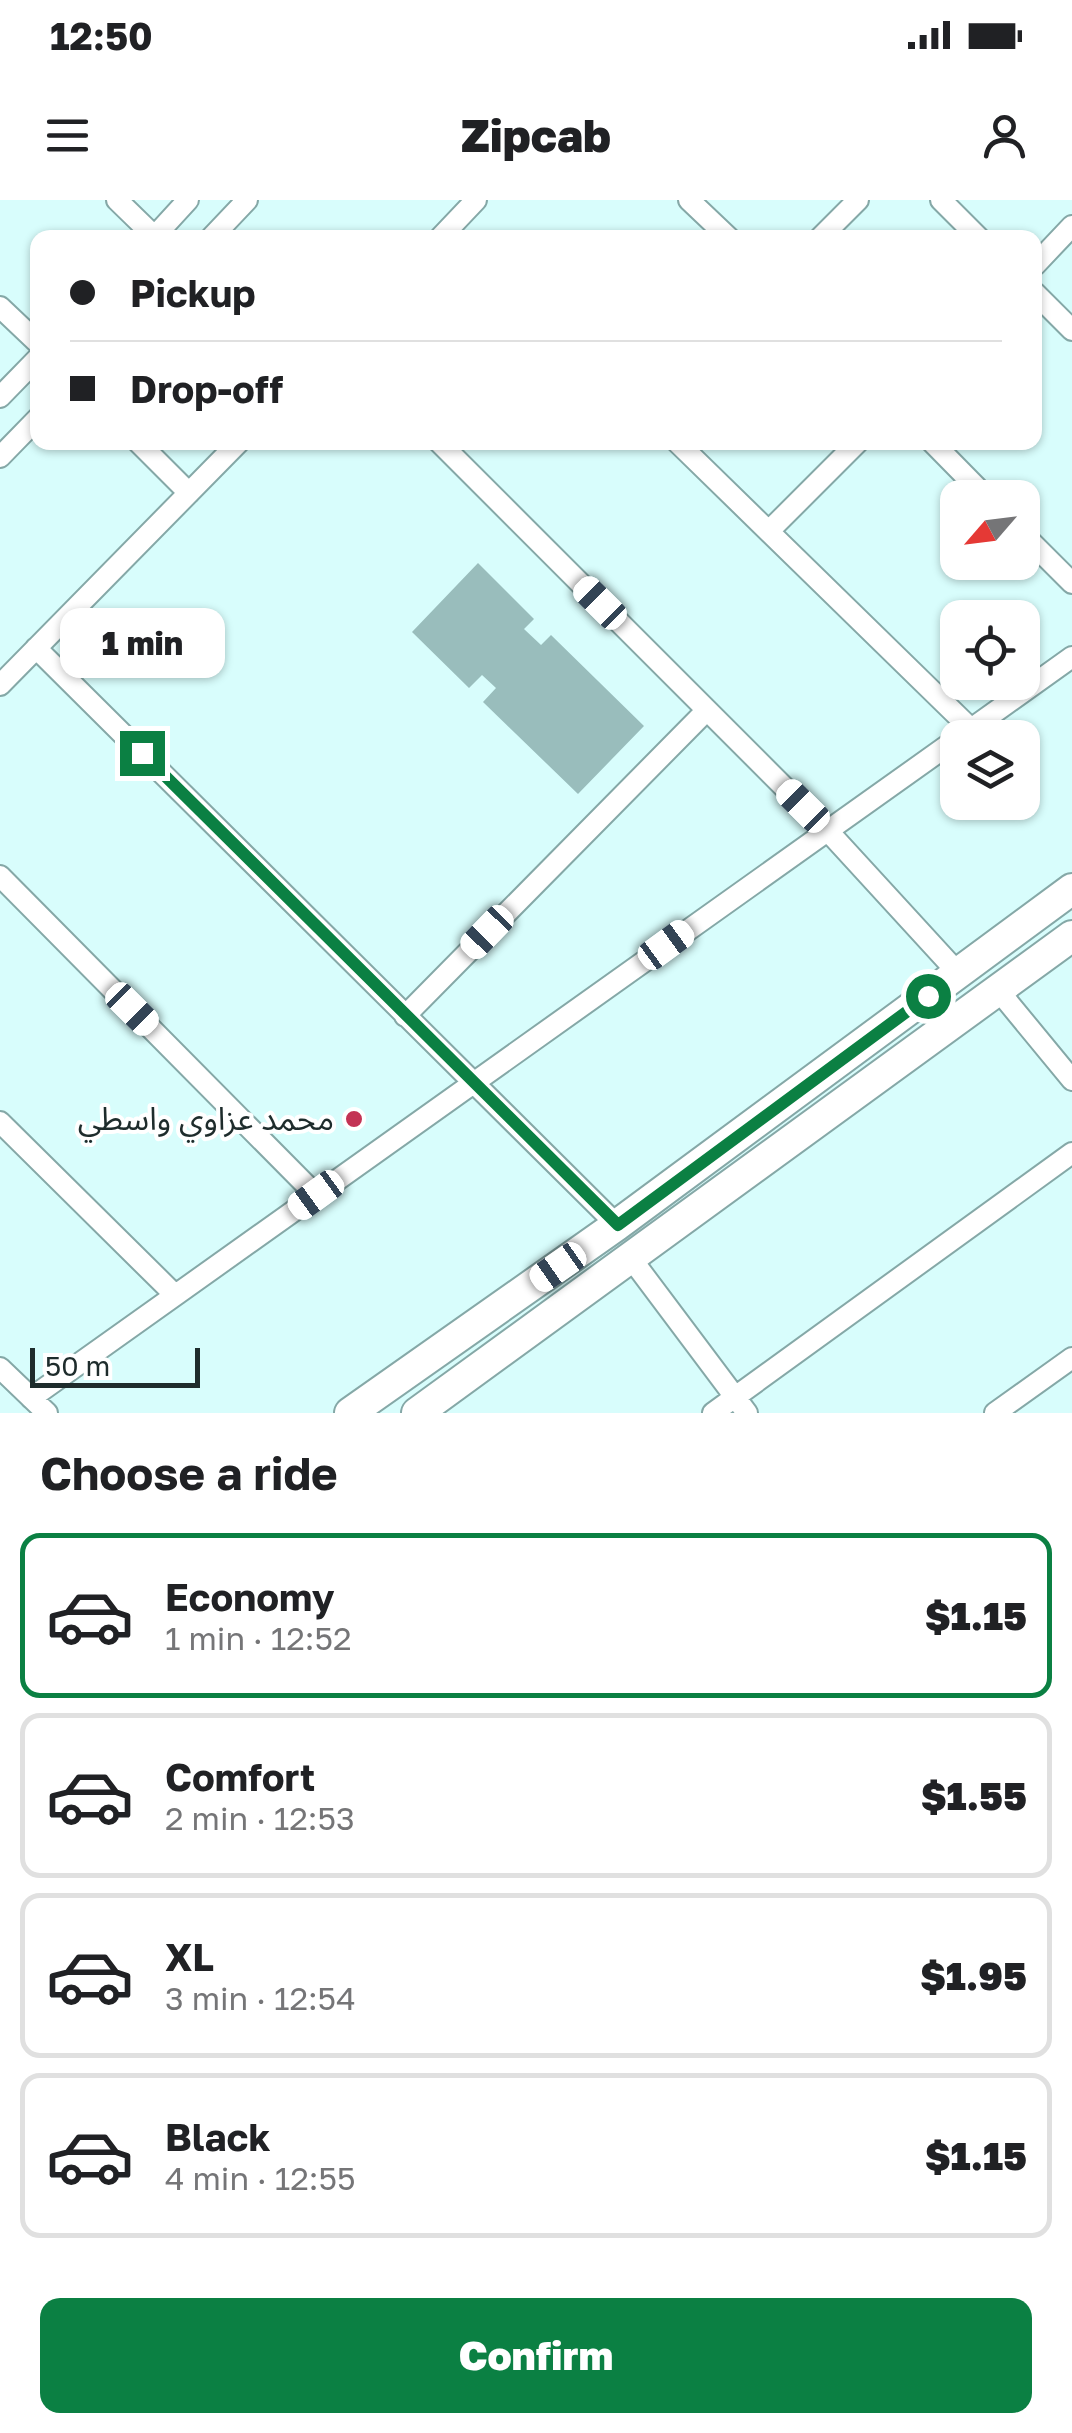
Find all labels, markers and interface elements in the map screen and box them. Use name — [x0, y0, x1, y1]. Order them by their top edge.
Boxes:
text: 12:50 — [50, 13, 153, 58]
icon: menu — [40, 108, 95, 163]
text: Zipcab — [461, 108, 611, 162]
icon: person — [977, 108, 1032, 163]
text: Pickup — [130, 270, 256, 315]
text: Drop-off — [130, 366, 283, 411]
north arrow — [940, 480, 1040, 580]
map controls — [940, 480, 1040, 820]
car — [568, 571, 632, 635]
button: locate — [940, 600, 1040, 700]
callout: 1 min — [59, 608, 224, 678]
text: 1 min — [102, 624, 183, 662]
button: layers — [940, 720, 1040, 820]
route end — [120, 731, 165, 776]
car — [771, 774, 835, 838]
car — [455, 900, 519, 964]
car — [633, 915, 699, 975]
route start — [906, 974, 951, 1019]
car — [100, 977, 164, 1041]
place label: محمد عزاوي واسطي — [78, 1099, 334, 1143]
marker: محمد عزاوي واسطي — [343, 1108, 365, 1130]
car — [283, 1165, 349, 1225]
car — [525, 1238, 591, 1296]
scale bar — [30, 1343, 200, 1388]
text: 50 m — [45, 1349, 110, 1382]
text: Choose a ride — [40, 1446, 338, 1500]
icon: car — [45, 1571, 135, 1661]
text: Economy — [165, 1574, 334, 1619]
text: $1.15 — [925, 1593, 1027, 1638]
text: 1 min · 12:52 — [165, 1619, 352, 1657]
icon: car — [45, 1751, 135, 1841]
text: Comfort — [165, 1754, 315, 1799]
text: $1.55 — [921, 1773, 1027, 1818]
text: 2 min · 12:53 — [165, 1799, 355, 1837]
icon: car — [45, 1931, 135, 2021]
text: XL — [165, 1934, 214, 1979]
text: $1.95 — [920, 1953, 1027, 1998]
text: 3 min · 12:54 — [165, 1979, 356, 2017]
icon: car — [45, 2111, 135, 2201]
text: Black — [165, 2114, 270, 2159]
text: $1.15 — [925, 2133, 1027, 2178]
text: 4 min · 12:55 — [165, 2159, 356, 2197]
button: Confirm — [40, 2298, 1032, 2413]

